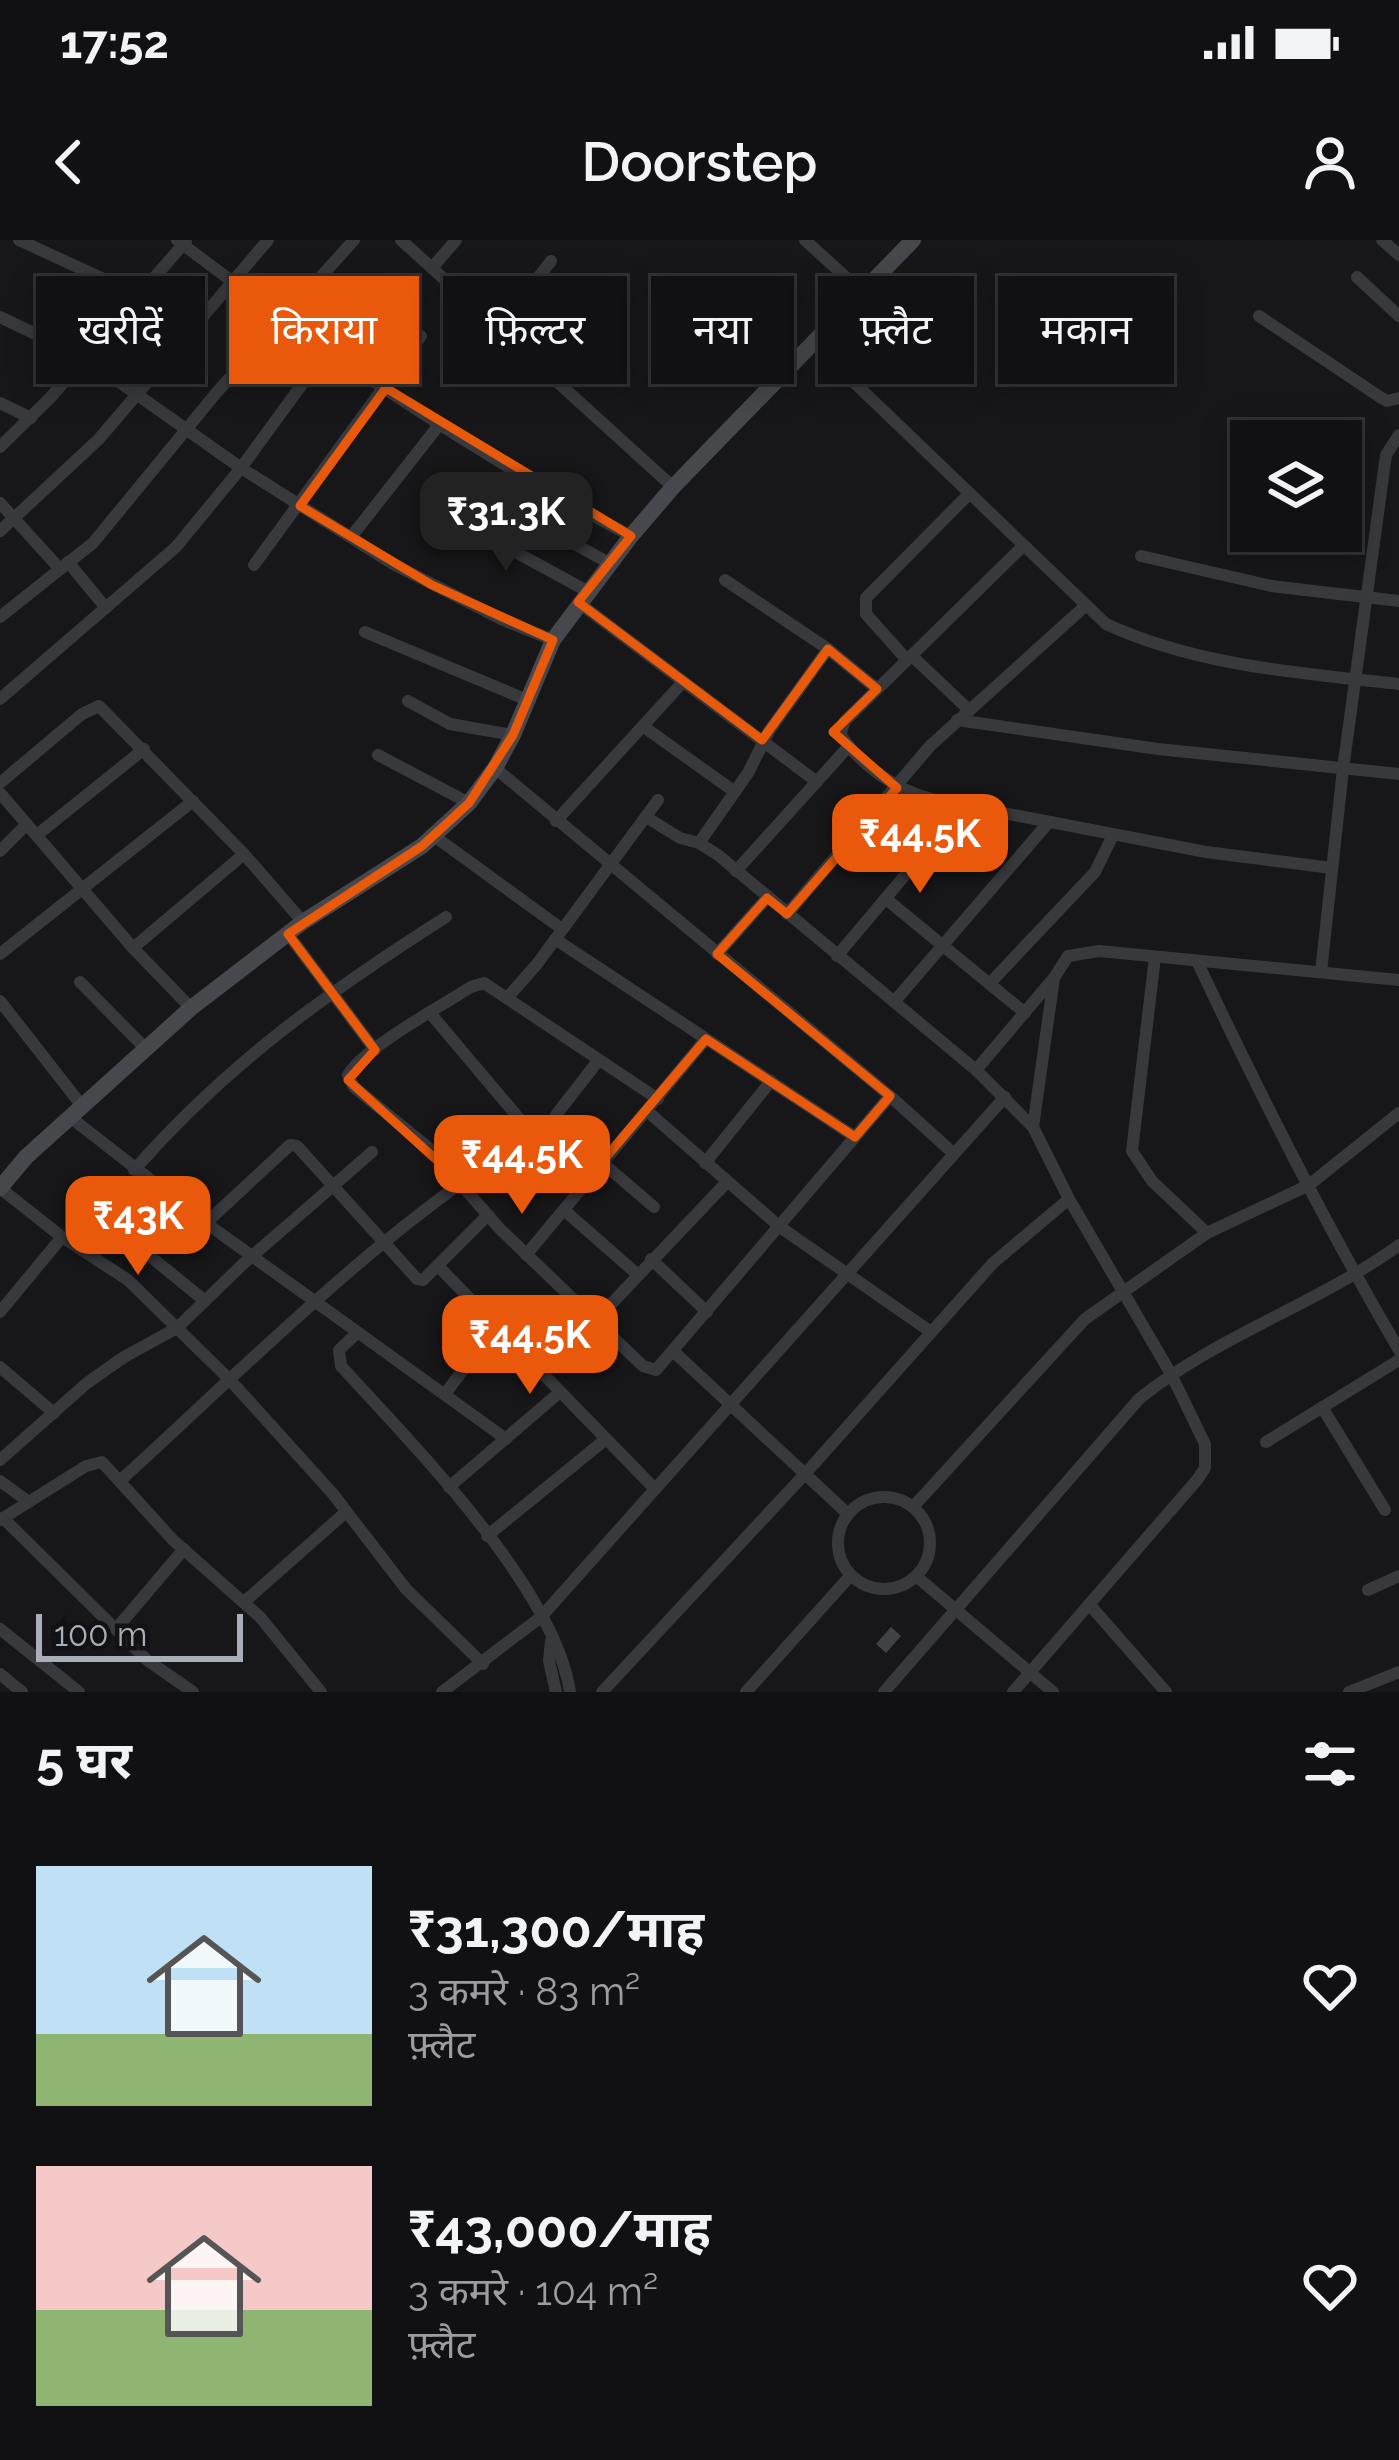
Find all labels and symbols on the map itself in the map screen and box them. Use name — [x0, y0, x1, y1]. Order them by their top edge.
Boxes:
pin: ₹31.3K — [408, 472, 604, 574]
pin: ₹44.5K — [822, 794, 1018, 896]
pin: ₹44.5K — [424, 1115, 620, 1217]
pin: ₹43K — [67, 1176, 209, 1278]
pin: ₹44.5K — [432, 1295, 628, 1397]
scale bar — [36, 1608, 243, 1661]

